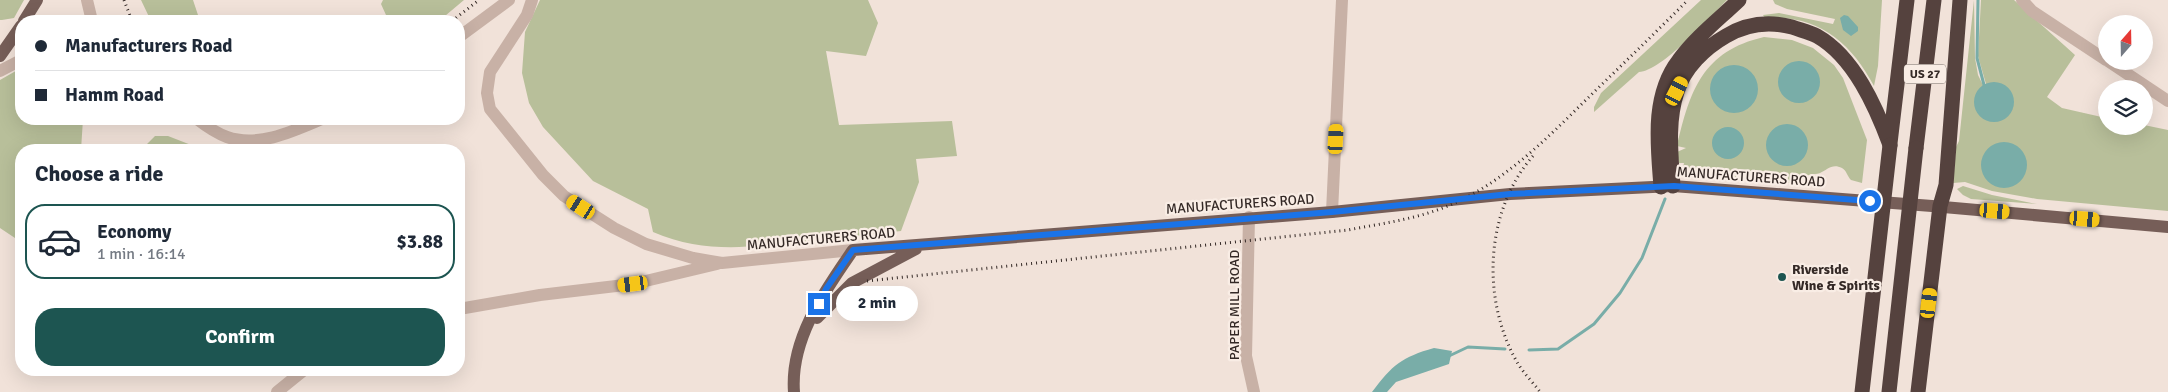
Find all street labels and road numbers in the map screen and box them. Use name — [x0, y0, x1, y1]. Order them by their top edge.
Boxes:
road number: US 27 — [1904, 64, 1946, 84]
street label: MANUFACTURERS ROAD — [1676, 163, 1826, 191]
street label: MANUFACTURERS ROAD — [1165, 190, 1315, 218]
street label: MANUFACTURERS ROAD — [746, 224, 896, 254]
street label: PAPER MILL ROAD — [1226, 250, 1243, 360]

